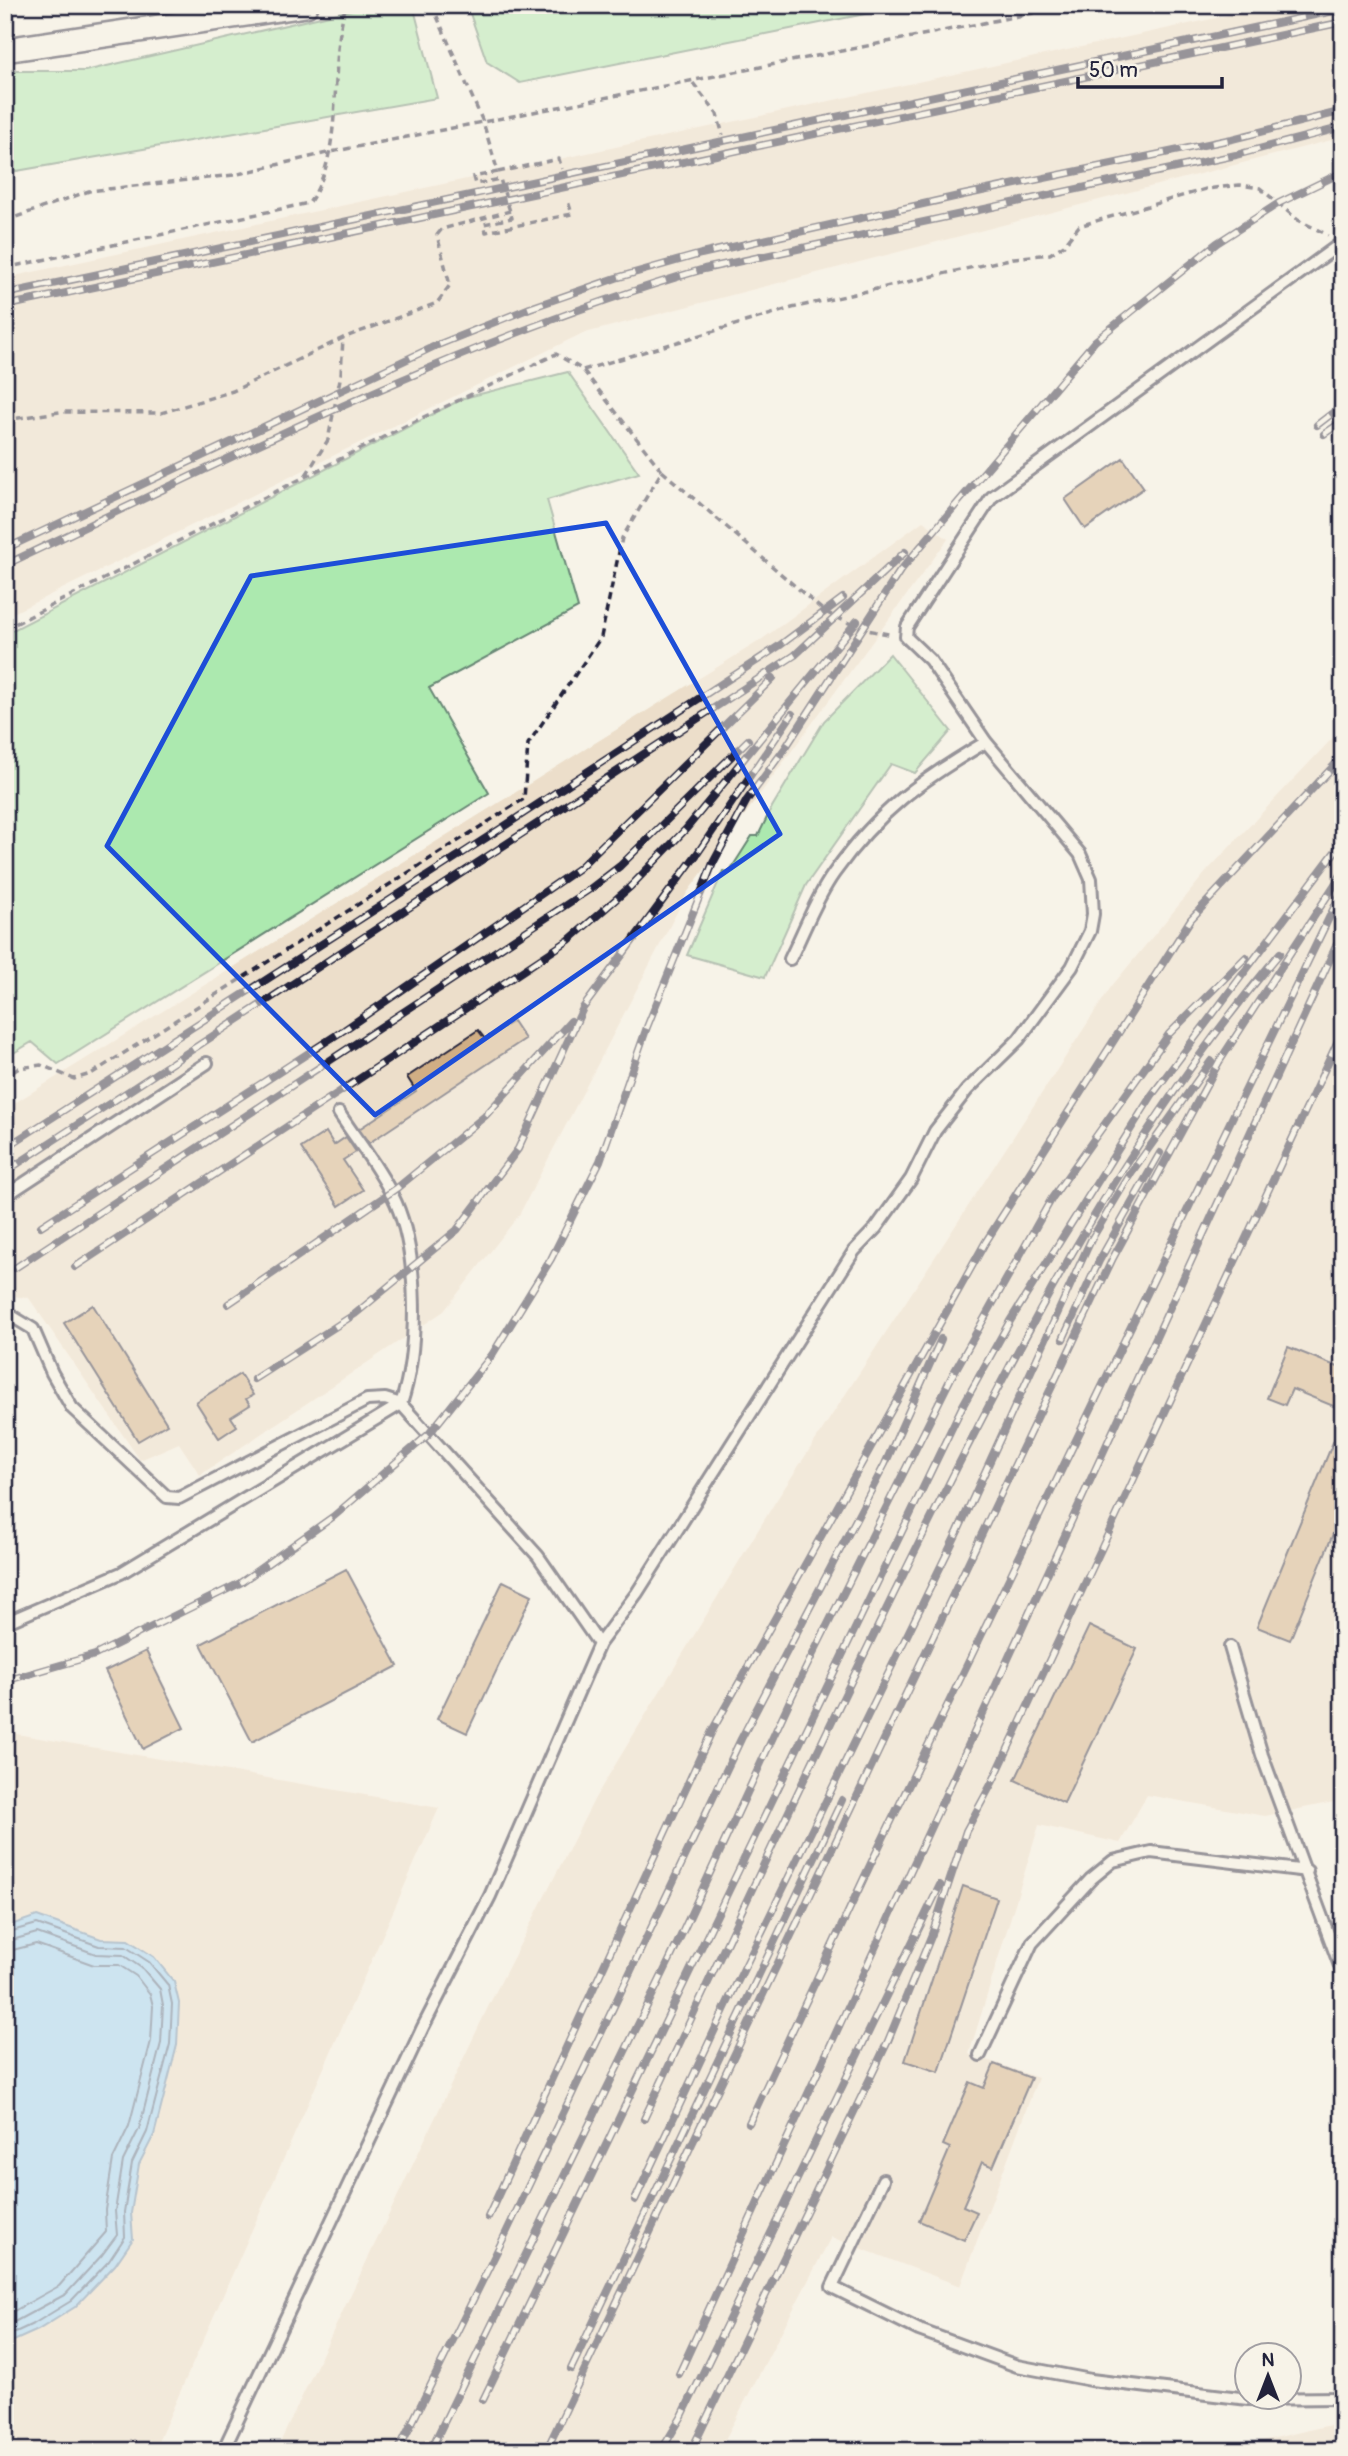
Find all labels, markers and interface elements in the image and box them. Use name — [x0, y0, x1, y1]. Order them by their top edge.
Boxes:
scale bar — [1078, 46, 1222, 90]
text: 50 m — [1089, 57, 1138, 84]
north arrow — [1232, 2340, 1302, 2410]
text: N — [1262, 2348, 1275, 2372]

